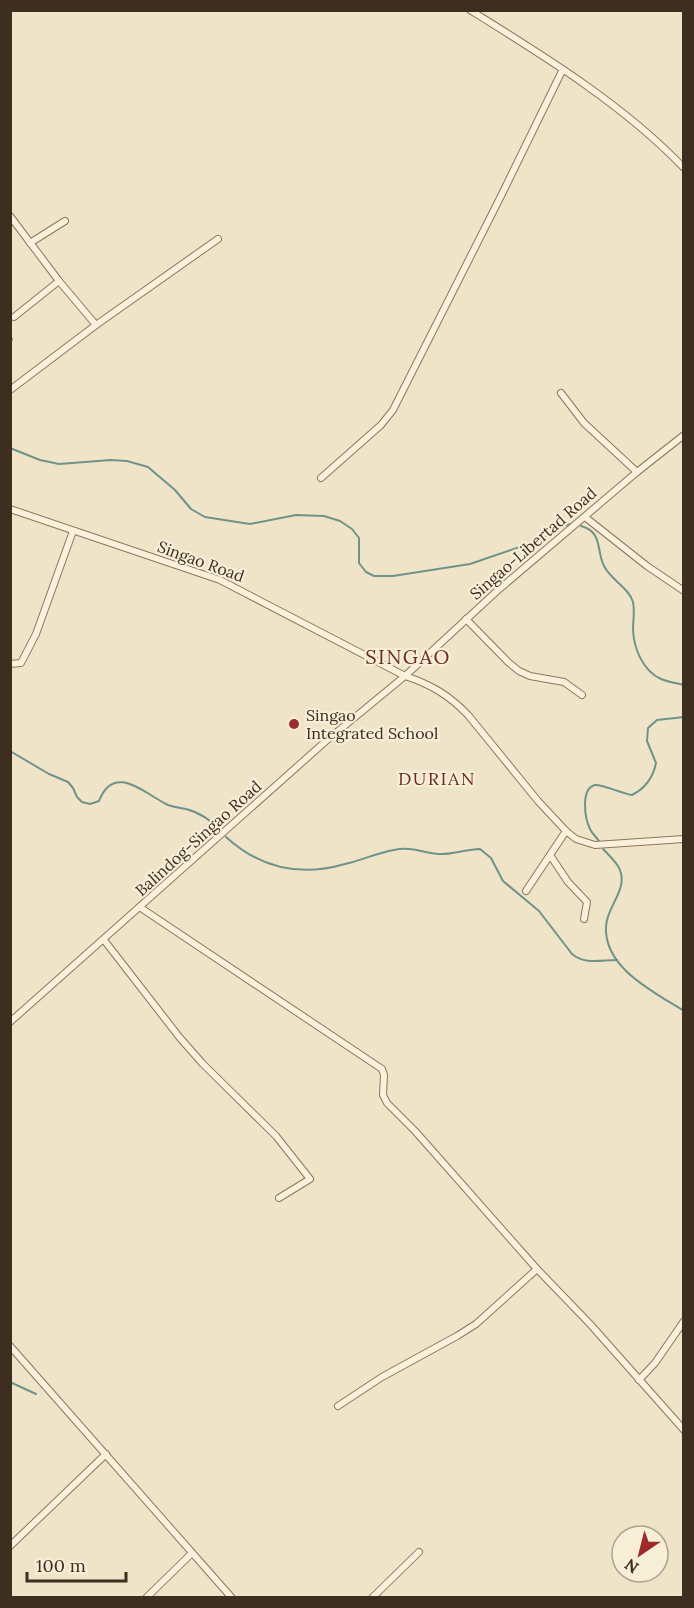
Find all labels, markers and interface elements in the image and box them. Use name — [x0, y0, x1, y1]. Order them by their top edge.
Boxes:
street label: Singao-Libertad Road — [466, 482, 601, 603]
street label: Singao Road — [155, 536, 248, 586]
district label: SINGAO — [365, 644, 451, 669]
place label: Singao Integrated School — [306, 705, 438, 743]
marker: Singao Integrated School — [287, 717, 301, 731]
district label: DURIAN — [398, 767, 476, 790]
street label: Balindog-Singao Road — [131, 776, 266, 900]
north arrow — [610, 1524, 670, 1584]
scale bar — [27, 1545, 126, 1583]
text: 100 m — [36, 1554, 86, 1577]
text: N — [621, 1555, 642, 1578]

